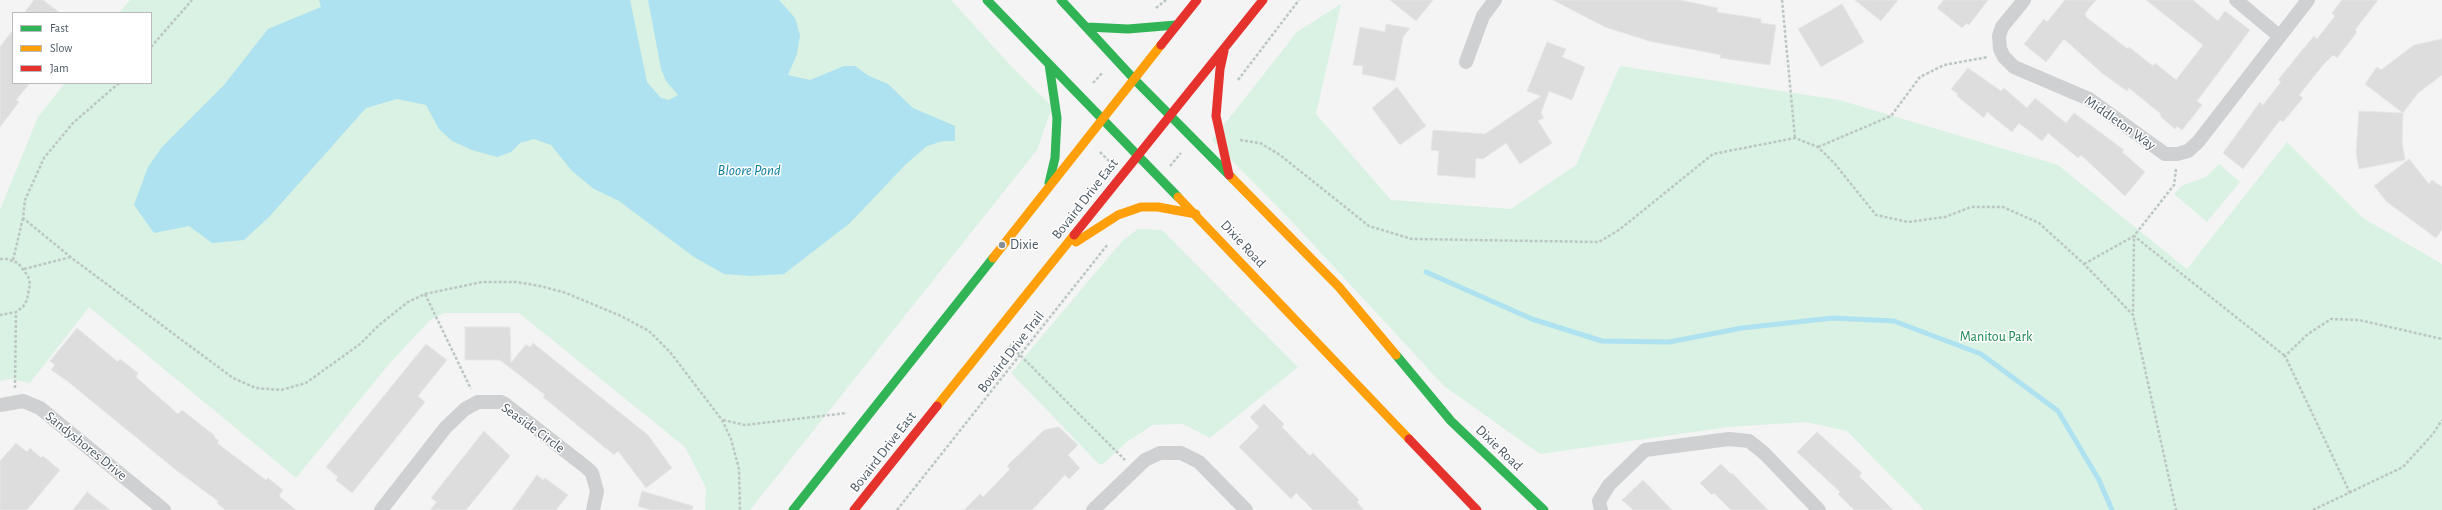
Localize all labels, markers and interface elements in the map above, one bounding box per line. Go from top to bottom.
legend [12,12,152,84]
text: Fast [50,22,69,34]
text: Slow [50,42,72,54]
text: Jam [50,62,69,74]
street label: Middleton Way [2081,92,2159,154]
street label: Bovaird Drive East [1048,155,1122,243]
water label: Bloore Pond [717,161,781,179]
street label: Dixie Road [1217,217,1269,271]
place label: Dixie [1010,237,1038,253]
marker: Dixie [997,240,1007,250]
street label: Bovaird Drive Trail [974,308,1048,396]
park label: Manitou Park [1960,329,2032,345]
street label: Seaside Circle [498,399,568,457]
street label: Sandyshores Drive [42,408,130,484]
street label: Bovaird Drive East [846,408,920,496]
street label: Dixie Road [1472,422,1526,474]

